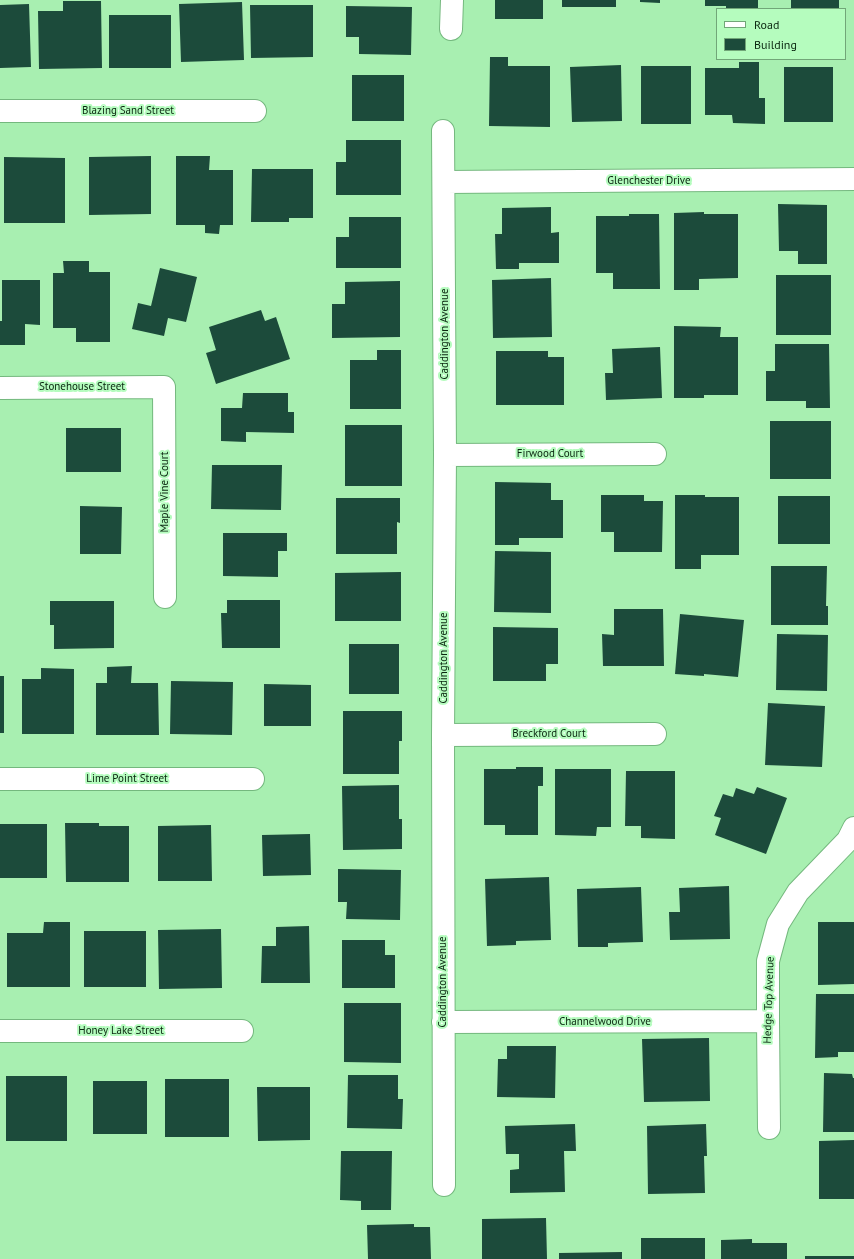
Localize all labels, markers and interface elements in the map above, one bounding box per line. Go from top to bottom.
legend [716,8,846,60]
text: Road [754,17,779,32]
text: Building [754,37,797,52]
street label: Blazing Sand Street [82,104,174,118]
street label: Glenchester Drive [607,174,691,188]
street label: Caddington Avenue [438,288,452,380]
street label: Stonehouse Street [39,380,125,394]
street label: Firwood Court [517,447,583,461]
street label: Maple Vine Court [158,451,172,533]
street label: Caddington Avenue [437,612,451,704]
street label: Breckford Court [512,727,586,741]
street label: Lime Point Street [86,772,168,786]
street label: Caddington Avenue [436,936,450,1028]
street label: Hedge Top Avenue [761,956,777,1044]
street label: Channelwood Drive [559,1015,651,1029]
street label: Honey Lake Street [78,1024,164,1038]

